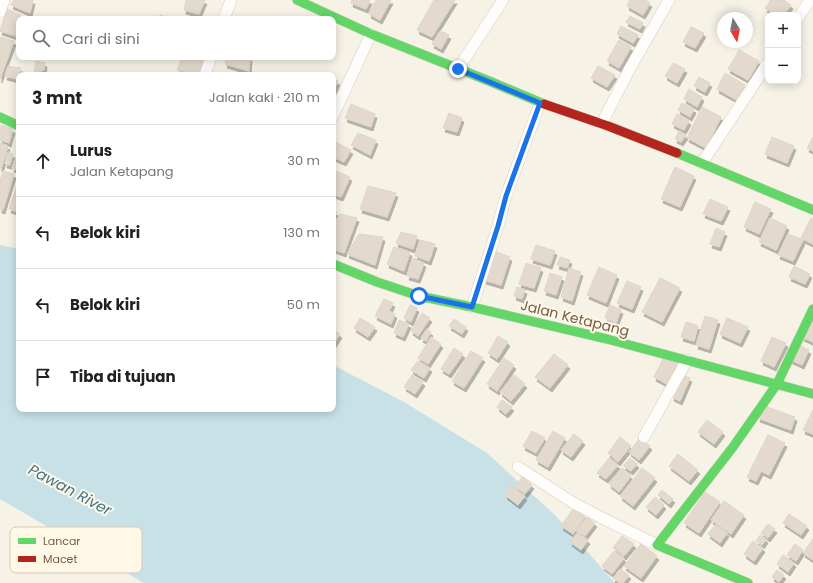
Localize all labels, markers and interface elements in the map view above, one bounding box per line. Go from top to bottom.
north arrow [717,12,753,48]
map controls [765,12,801,84]
button: + [765,12,801,48]
search box [16,16,336,60]
icon: search [30,27,52,49]
text: Cari di sini [62,28,140,49]
button: − [765,48,801,84]
route end [449,60,467,78]
text: 3 mnt [32,86,82,110]
text: Jalan kaki · 210 m [209,88,320,107]
text: Lurus [70,140,112,161]
icon: ahead [32,150,54,172]
text: 30 m [287,151,320,170]
text: Jalan Ketapang [70,162,174,181]
icon: left [32,222,54,244]
text: Belok kiri [70,222,140,243]
text: 130 m [283,223,320,242]
route start [410,287,428,305]
icon: left [32,294,54,316]
text: Belok kiri [70,294,140,315]
text: 50 m [287,295,320,314]
street label: Jalan Ketapang [519,295,631,341]
icon: arrive [32,366,54,388]
text: Tiba di tujuan [70,366,176,387]
water label: Pawan River [25,459,116,520]
legend [10,527,142,573]
text: Lancar [43,533,80,549]
text: Macet [43,551,77,567]

